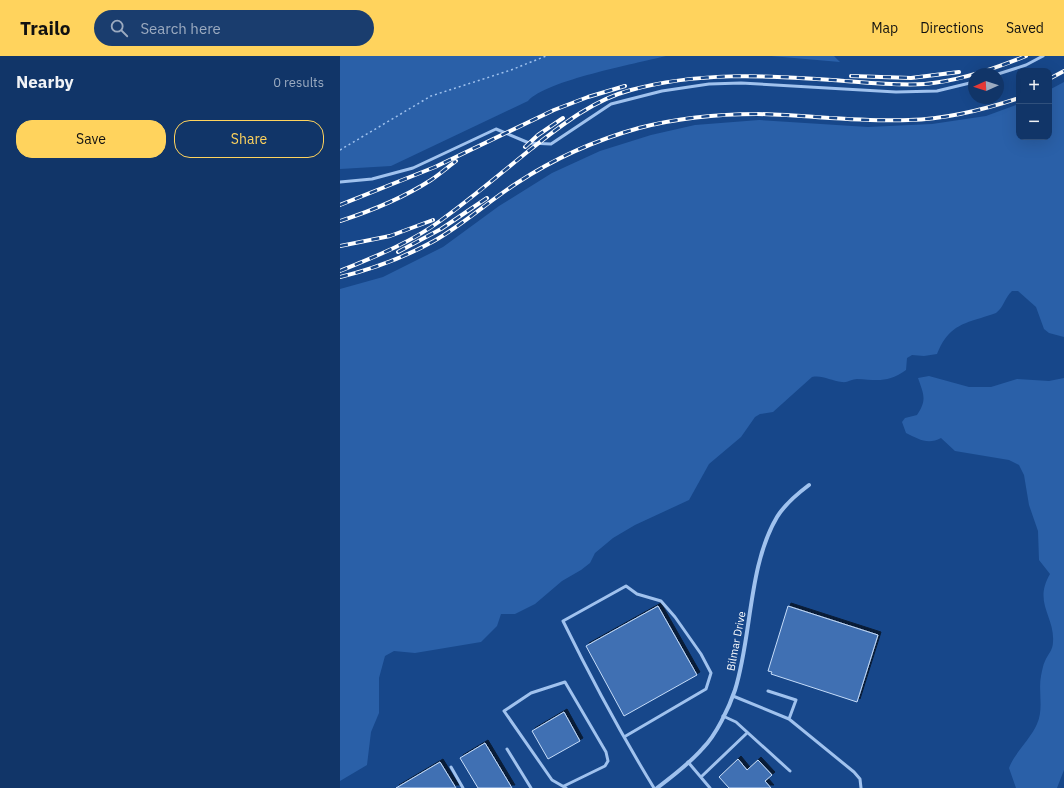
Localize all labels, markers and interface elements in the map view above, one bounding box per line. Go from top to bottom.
search box [94,10,374,46]
text: Trailo [20,16,70,40]
icon: search [108,17,130,39]
text: Search here [140,19,221,38]
text: Map [871,19,898,37]
text: Directions [920,19,984,37]
text: Saved [1006,19,1044,37]
north arrow [968,68,1004,104]
map controls [1016,68,1052,140]
button: + [1016,68,1052,104]
text: Nearby [16,71,74,93]
text: 0 results [273,74,324,91]
button: − [1016,104,1052,140]
button: Save [16,120,166,158]
button: Share [174,120,324,158]
street label: Bilmar Drive [723,610,749,672]

